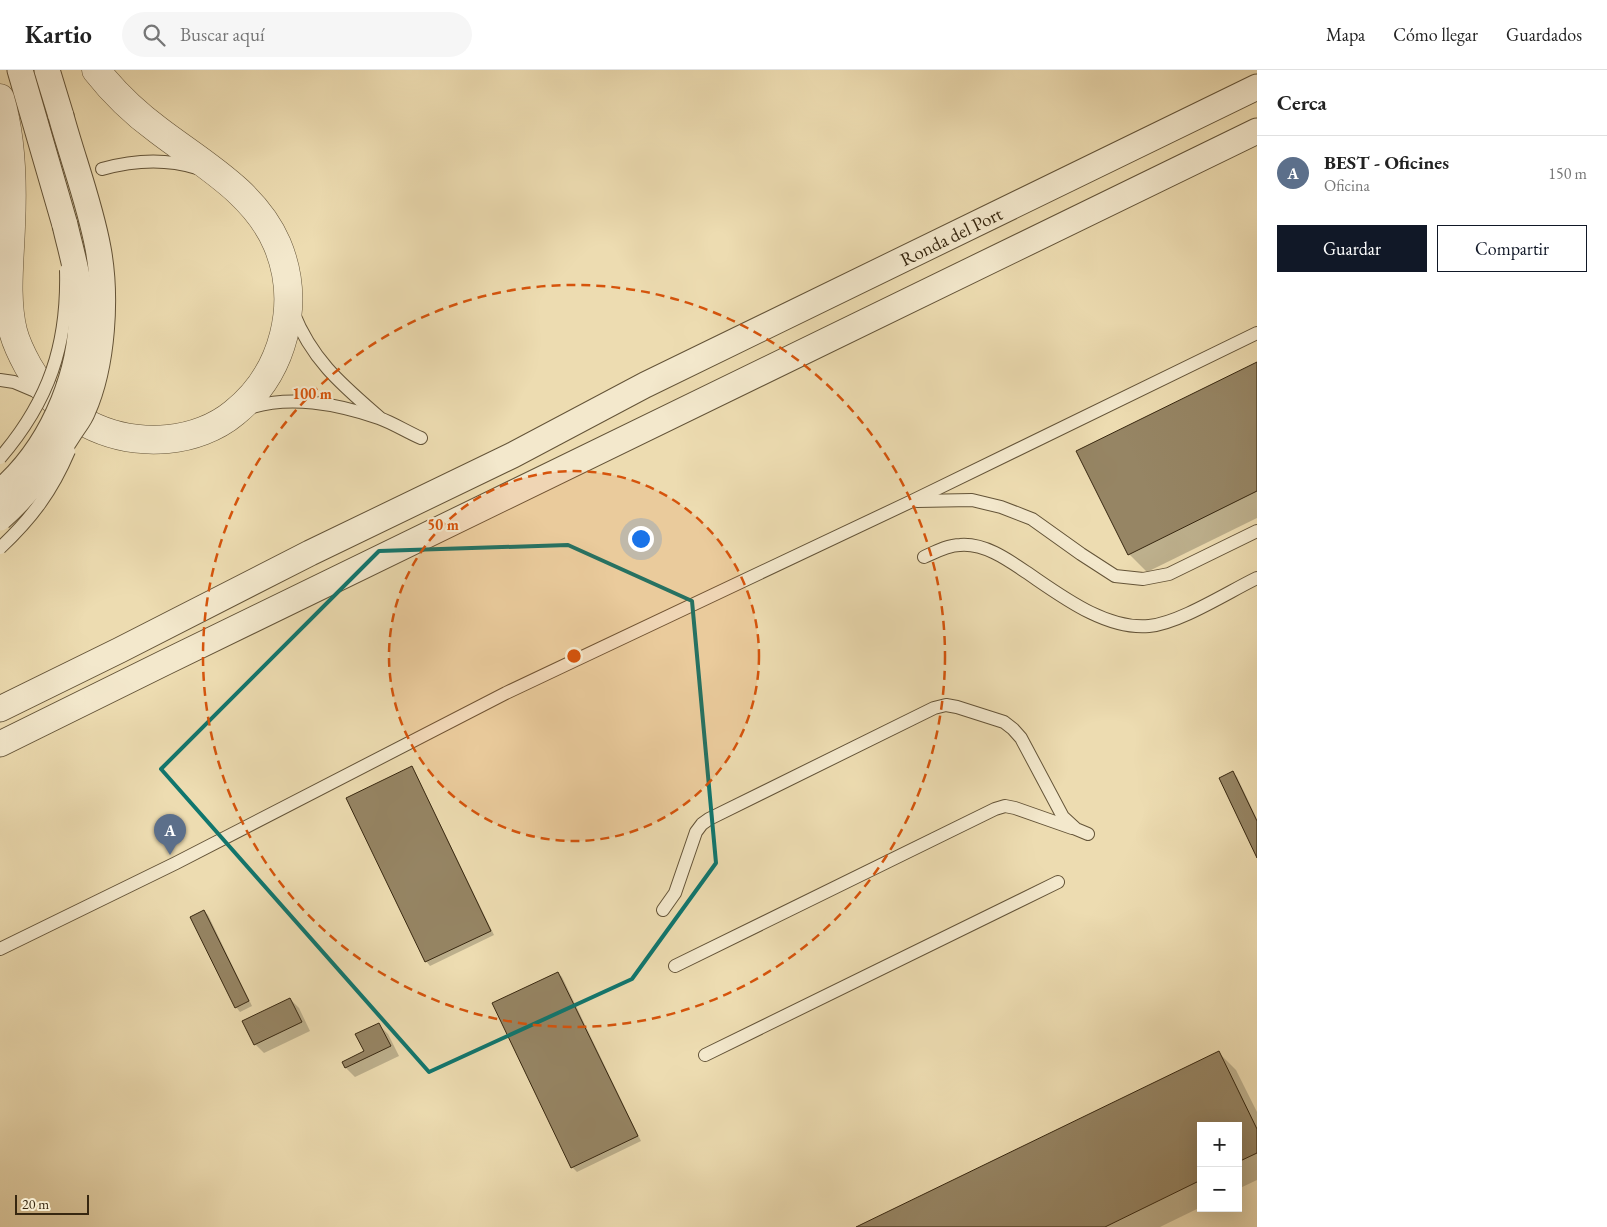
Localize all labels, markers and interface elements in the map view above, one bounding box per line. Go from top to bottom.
search box [122,12,472,57]
text: Kartio [25,19,92,50]
icon: search [140,21,168,49]
text: Buscar aquí [180,22,265,47]
text: Mapa [1326,23,1365,46]
text: Cómo llegar [1393,23,1478,46]
text: Guardados [1506,23,1582,46]
text: Cerca [1277,89,1327,116]
text: BEST - Oficines [1324,150,1449,175]
text: A [1287,163,1299,184]
text: 150 m [1548,163,1587,184]
text: Oficina [1324,175,1370,196]
street label: Ronda del Port [896,201,1006,272]
button: Guardar [1277,225,1427,272]
button: Compartir [1437,225,1587,272]
text: 100 m [292,384,332,403]
text: 50 m [427,515,459,534]
your location [628,526,654,552]
centre of rings [565,647,583,665]
pin: A [154,814,186,855]
map controls [1197,1122,1242,1212]
button: + [1197,1122,1242,1167]
button: − [1197,1167,1242,1212]
scale bar [15,1192,89,1215]
text: 20 m [22,1195,49,1213]

